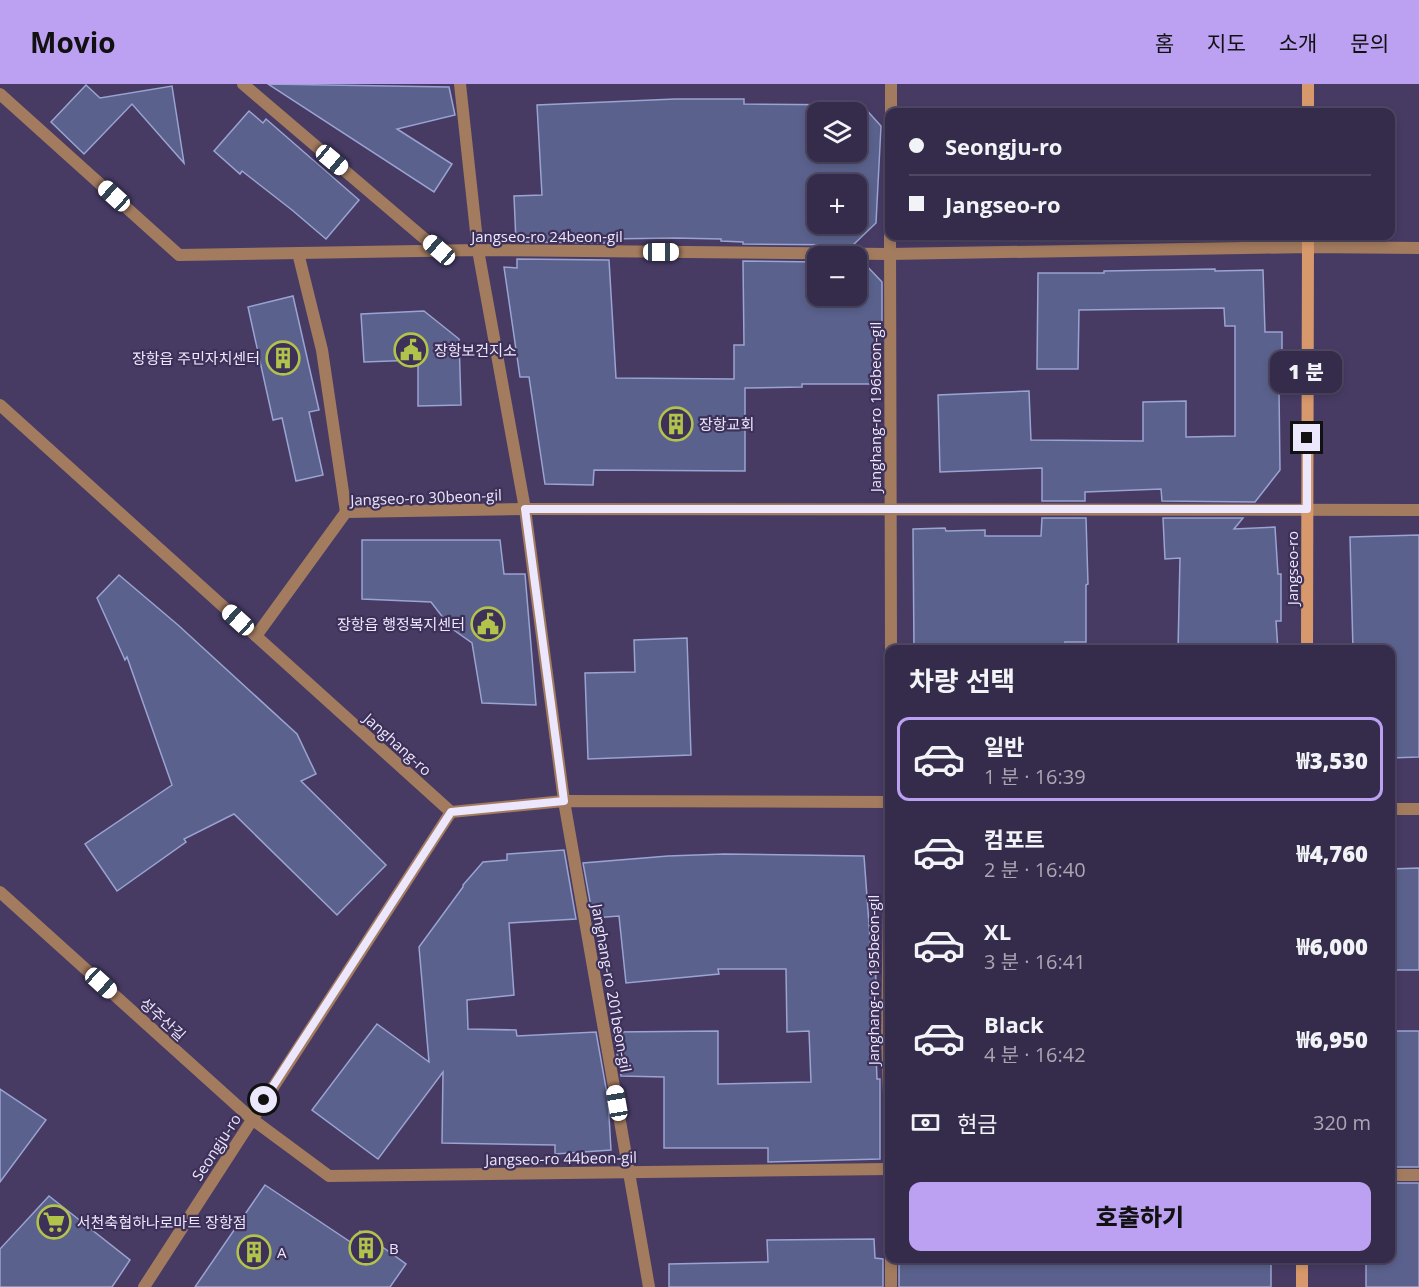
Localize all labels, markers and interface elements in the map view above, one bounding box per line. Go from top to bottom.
text: Movio [30,23,116,61]
text: 홈 [1155,29,1174,57]
text: 지도 [1207,29,1246,57]
text: 소개 [1279,29,1317,57]
text: 문의 [1350,29,1389,57]
map controls [807,102,867,306]
button: layers [807,102,867,162]
text: Seongju-ro [945,131,1063,161]
car [312,142,352,178]
button: + [807,174,867,234]
car [95,177,133,215]
text: Jangseo-ro [945,189,1061,219]
street label: Jangseo-ro 24beon-gil [469,226,623,246]
car [420,231,458,269]
car [643,243,679,261]
button: − [807,246,867,306]
street label: Janghang-ro 196beon-gil [865,322,885,494]
public building icon: 장항보건지소 [393,332,429,368]
building icon: 장항읍 주민자치센터 [265,340,301,376]
place label: 장항보건지소 [434,340,517,360]
place label: 장항읍 주민자치센터 [132,348,260,368]
callout: 1 분 [1271,351,1343,393]
text: 1 분 [1288,358,1324,385]
building icon: 장항교회 [658,406,694,442]
place label: 장항교회 [699,414,754,434]
route end [1293,424,1320,451]
street label: Jangseo-ro 30beon-gil [348,484,502,510]
street label: Jangseo-ro [1282,531,1302,607]
car [219,601,257,639]
public building icon: 장항읍 행정복지센터 [470,606,506,642]
place label: 장항읍 행정복지센터 [337,614,465,634]
text: 차량 선택 [909,662,1015,699]
street label: Janghang-ro [358,707,436,780]
text: 일반 [984,731,1024,761]
icon: car [912,732,966,786]
text: ₩3,530 [1296,745,1368,775]
text: 1 분 · 16:39 [984,763,1086,790]
text: 컴포트 [984,824,1045,854]
icon: car [912,825,966,879]
text: ₩4,760 [1296,838,1368,868]
text: 2 분 · 16:40 [984,856,1086,883]
street label: Janghang-ro 195beon-gil [863,895,883,1067]
street label: Janghang-ro 201beon-gil [587,900,637,1074]
text: XL [984,916,1011,946]
icon: car [912,918,966,972]
text: ₩6,000 [1296,931,1368,961]
text: 3 분 · 16:41 [984,948,1086,975]
car [82,964,120,1002]
street label: 성주산길 [136,993,190,1045]
text: Black [984,1009,1044,1039]
icon: car [912,1011,966,1065]
text: ₩6,950 [1296,1024,1368,1054]
text: 4 분 · 16:42 [984,1041,1086,1068]
car [605,1084,629,1122]
route start [250,1086,277,1113]
icon: cash [909,1106,942,1139]
text: 현금 [957,1108,997,1138]
text: 320 m [1313,1109,1371,1136]
street label: Seongju-ro [187,1110,245,1184]
street label: Jangseo-ro 44beon-gil [483,1147,637,1169]
button: 호출하기 [909,1182,1371,1251]
supermarket icon: 서천축협하나로마트 장항점 [36,1204,72,1240]
place label: 서천축협하나로마트 장항점 [77,1212,247,1232]
building icon: B [348,1230,384,1266]
building icon: A [236,1234,272,1270]
place label: B [389,1238,399,1258]
place label: A [277,1242,287,1262]

